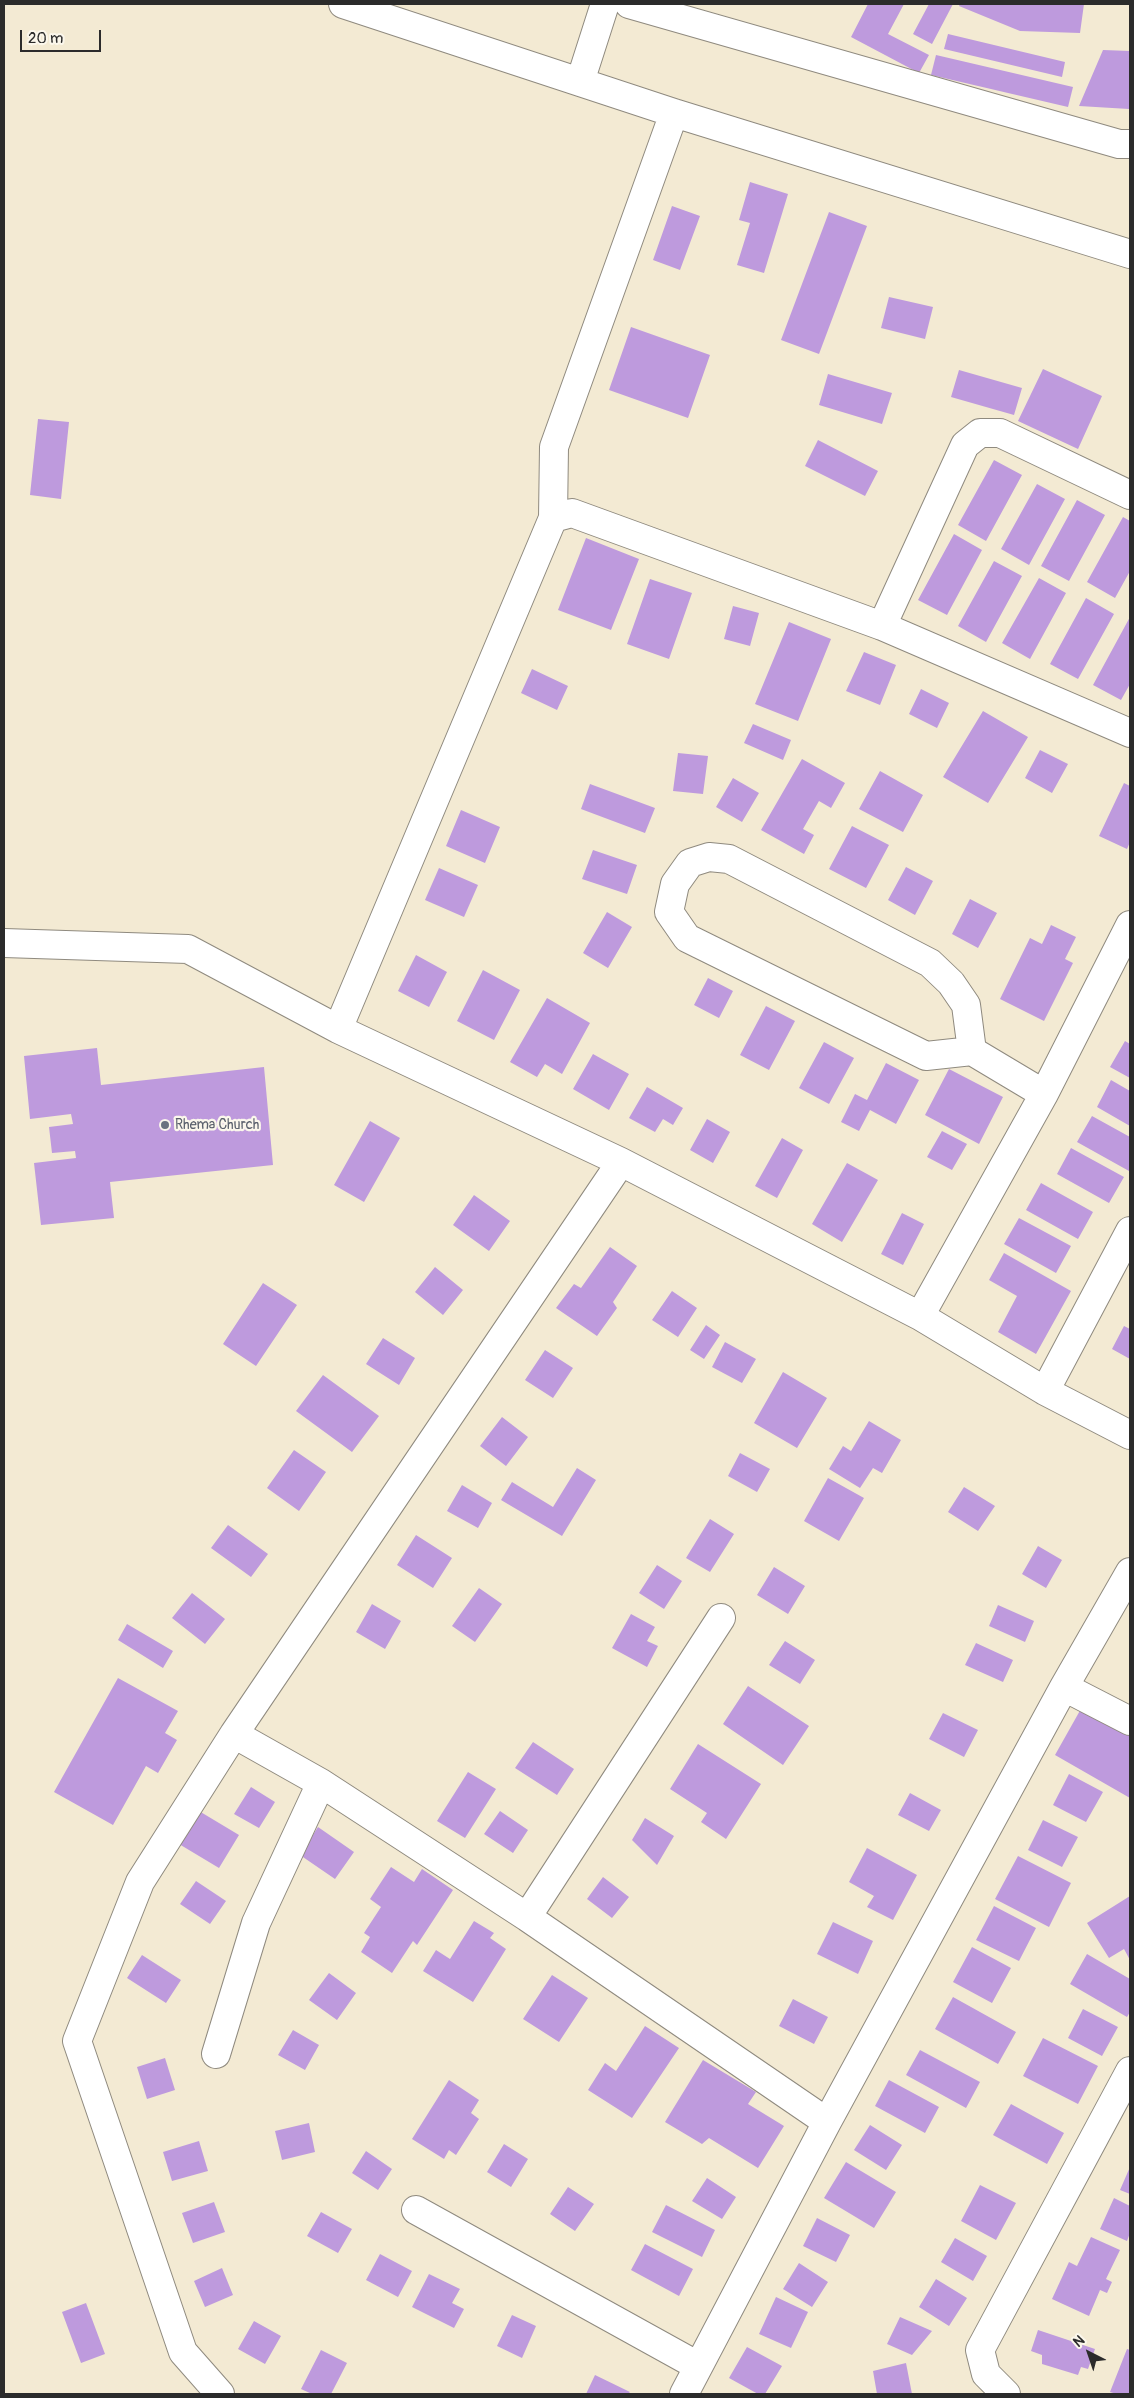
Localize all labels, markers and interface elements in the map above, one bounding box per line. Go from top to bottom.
scale bar [22,20,104,52]
text: 20 m [28,29,63,48]
place label: Rhema Church [175,1117,259,1133]
marker: Rhema Church [159,1119,171,1131]
north arrow [1064,2328,1114,2378]
text: N [1070,2332,1088,2351]

